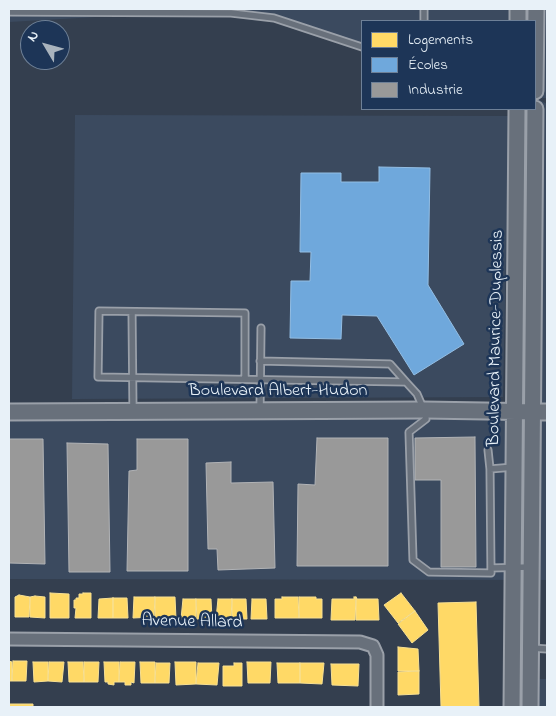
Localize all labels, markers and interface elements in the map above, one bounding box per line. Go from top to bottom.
north arrow [20,20,70,70]
legend [361,20,536,110]
text: N [22,26,45,46]
text: Logements [408,29,473,51]
text: Écoles [408,54,448,76]
text: Industrie [408,79,463,101]
street label: Boulevard Maurice-Duplessis [484,229,510,447]
street label: Boulevard Albert-Hudon [189,381,367,403]
street label: Avenue Allard [141,611,243,635]

